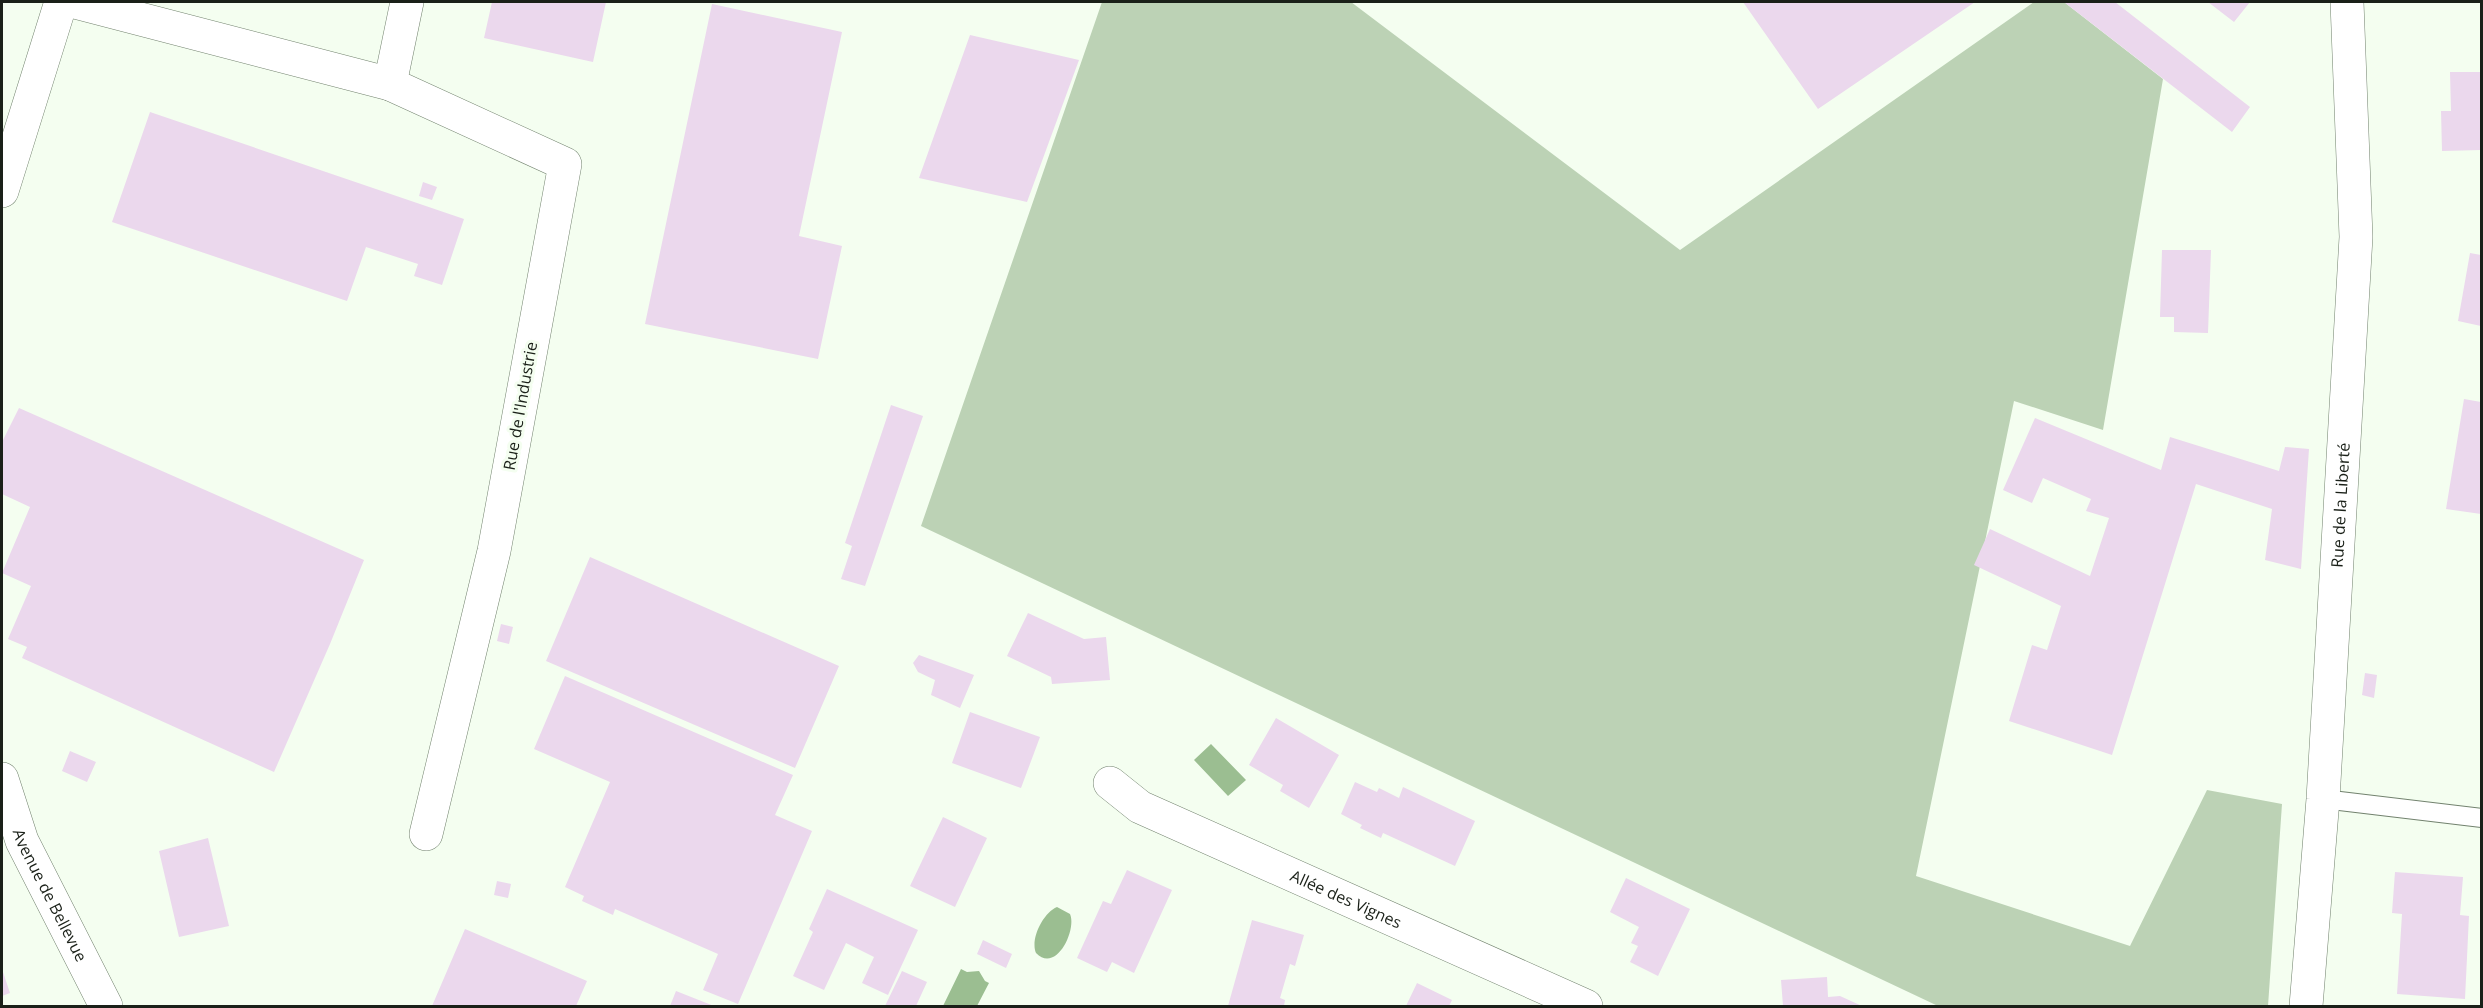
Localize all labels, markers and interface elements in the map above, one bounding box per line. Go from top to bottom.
street label: Rue de l'Industrie [498,340,542,472]
street label: Rue de la Liberté [2326,442,2355,568]
street label: Avenue de Bellevue [8,826,93,965]
street label: Allée des Vignes [1287,865,1405,933]

